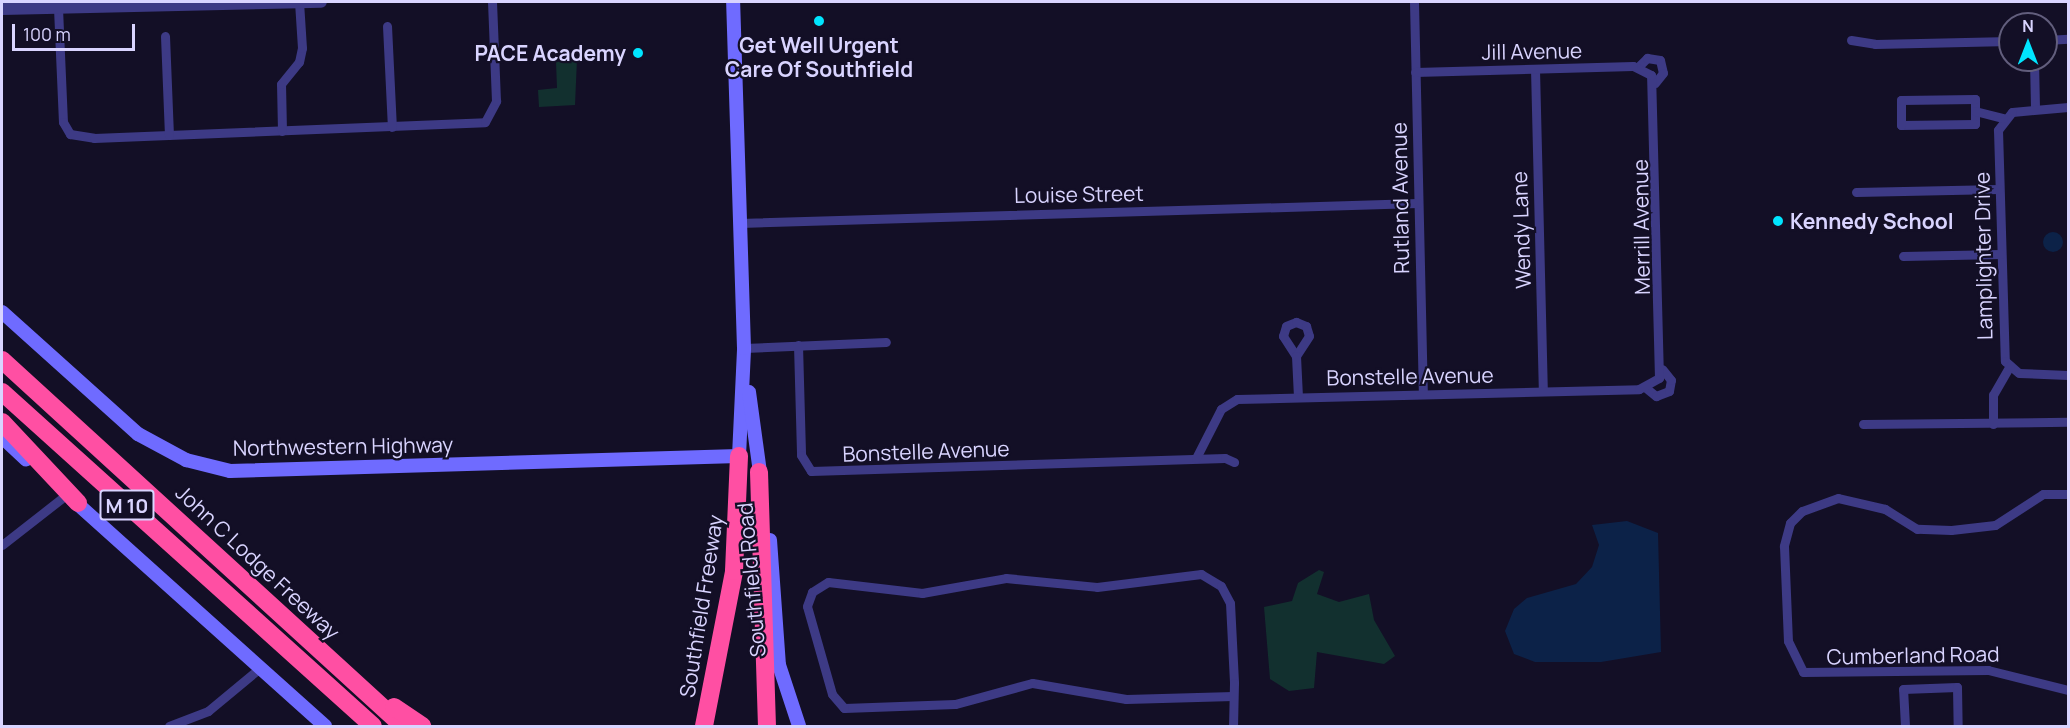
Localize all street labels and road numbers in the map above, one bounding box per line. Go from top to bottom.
street label: Jill Avenue [1482,38,1582,64]
street label: Rutland Avenue [1386,122,1414,274]
street label: Merrill Avenue [1627,159,1655,295]
street label: Wendy Lane [1506,171,1536,289]
street label: Lamplighter Drive [1969,172,1997,340]
street label: Louise Street [1014,180,1144,208]
street label: Bonstelle Avenue [1326,362,1494,390]
street label: Northwestern Highway [233,431,453,461]
street label: Bonstelle Avenue [842,435,1010,467]
street label: John C Lodge Freeway [171,480,345,644]
road number: M 10 [98,488,156,522]
street label: Southfield Road [732,502,770,658]
street label: Southfield Freeway [674,513,728,699]
street label: Cumberland Road [1826,641,2000,669]

